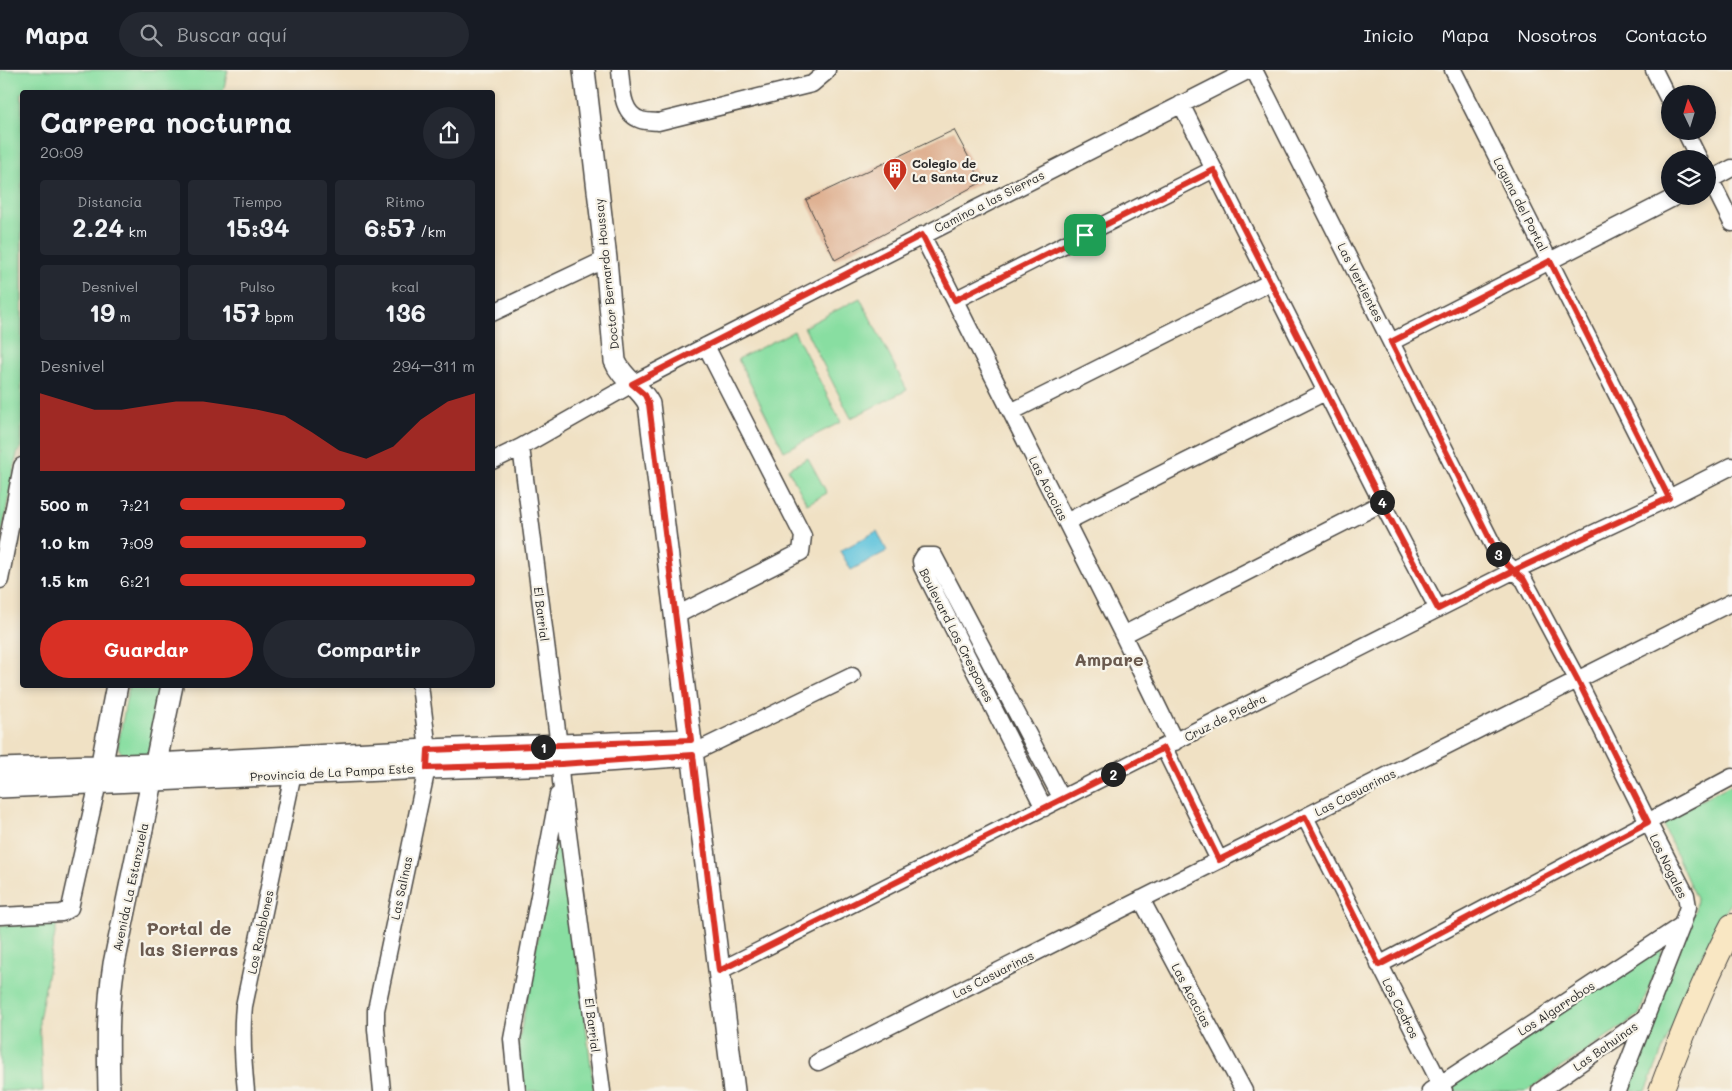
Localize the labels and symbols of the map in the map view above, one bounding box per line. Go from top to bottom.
north arrow [1661,85,1716,140]
street label: Laguna del Portal [1490,154,1552,254]
place label: Colegio de La Santa Cruz [912,155,998,185]
building icon: Colegio de La Santa Cruz [882,157,908,191]
street label: Camino a las Sierras [931,166,1047,236]
street label: Doctor Bernardo Houssay [590,198,622,350]
pin [1064,214,1106,256]
street label: Las Vertientes [1334,240,1388,324]
street label: Las Acacias [1026,453,1072,523]
pin: 4 [1370,490,1394,514]
pin: 3 [1486,542,1510,566]
street label: Boulevard Los Crespones [916,565,998,705]
street label: El Barrial [531,586,553,642]
district label: Ampare [1074,647,1144,671]
street label: Cruz de Piedra [1181,689,1269,745]
pin: 1 [530,734,556,760]
street label: Provincia de La Pampa Este [250,760,414,784]
pin: 2 [1100,762,1126,786]
street label: Las Casuarinas [1312,765,1398,819]
street label: Avenida La Estanzuela [109,821,151,953]
street label: Los Nogales [1647,831,1692,901]
street label: Las Salinas [386,855,416,921]
street label: Los Ramblones [243,888,277,975]
district label: Portal de las Sierras [140,916,238,961]
street label: Las Casuarinas [950,947,1036,1001]
street label: Las Acacias [1168,960,1216,1030]
street label: Los Cedros [1379,975,1423,1041]
street label: Los Algarrobos [1514,977,1598,1039]
street label: El Barrial [582,997,604,1053]
street label: Las Bahuinas [1570,1018,1641,1074]

